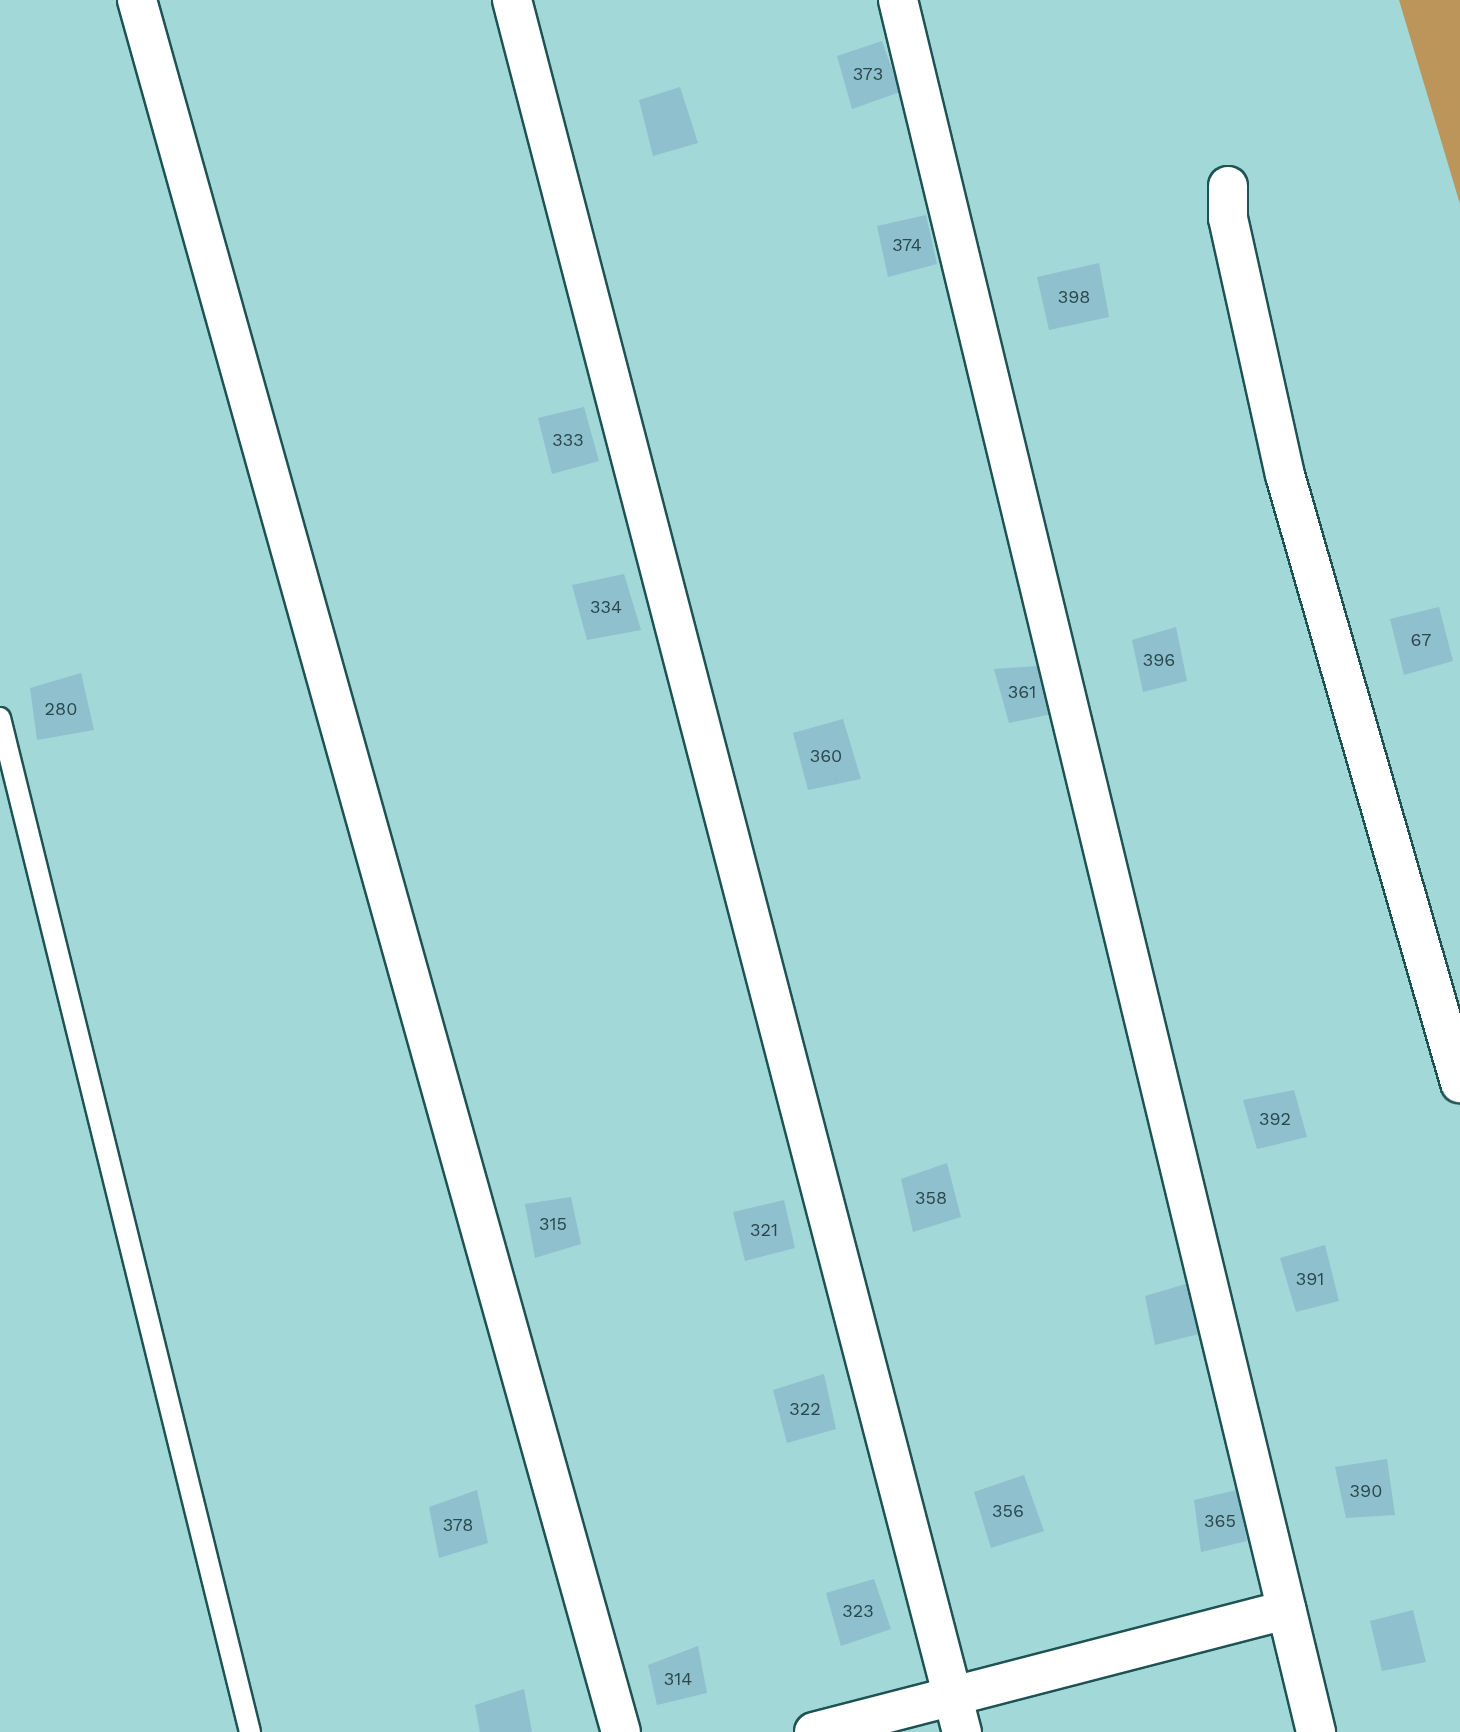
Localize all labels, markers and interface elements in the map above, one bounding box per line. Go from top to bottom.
house number: 373 [853,63,883,85]
house number: 374 [892,234,922,256]
house number: 398 [1058,286,1090,308]
house number: 333 [552,429,584,451]
house number: 334 [590,596,622,618]
house number: 67 [1411,629,1431,651]
house number: 396 [1143,649,1175,671]
house number: 361 [1008,681,1036,703]
house number: 280 [45,698,77,720]
house number: 360 [810,745,842,767]
house number: 392 [1259,1108,1291,1130]
house number: 358 [915,1187,947,1209]
house number: 315 [539,1213,567,1235]
house number: 321 [750,1219,778,1241]
house number: 391 [1296,1268,1324,1290]
house number: 322 [789,1398,821,1420]
house number: 390 [1350,1480,1382,1502]
house number: 356 [992,1500,1024,1522]
house number: 365 [1204,1510,1236,1532]
house number: 378 [443,1514,473,1536]
house number: 323 [842,1600,874,1622]
house number: 314 [664,1668,692,1690]

